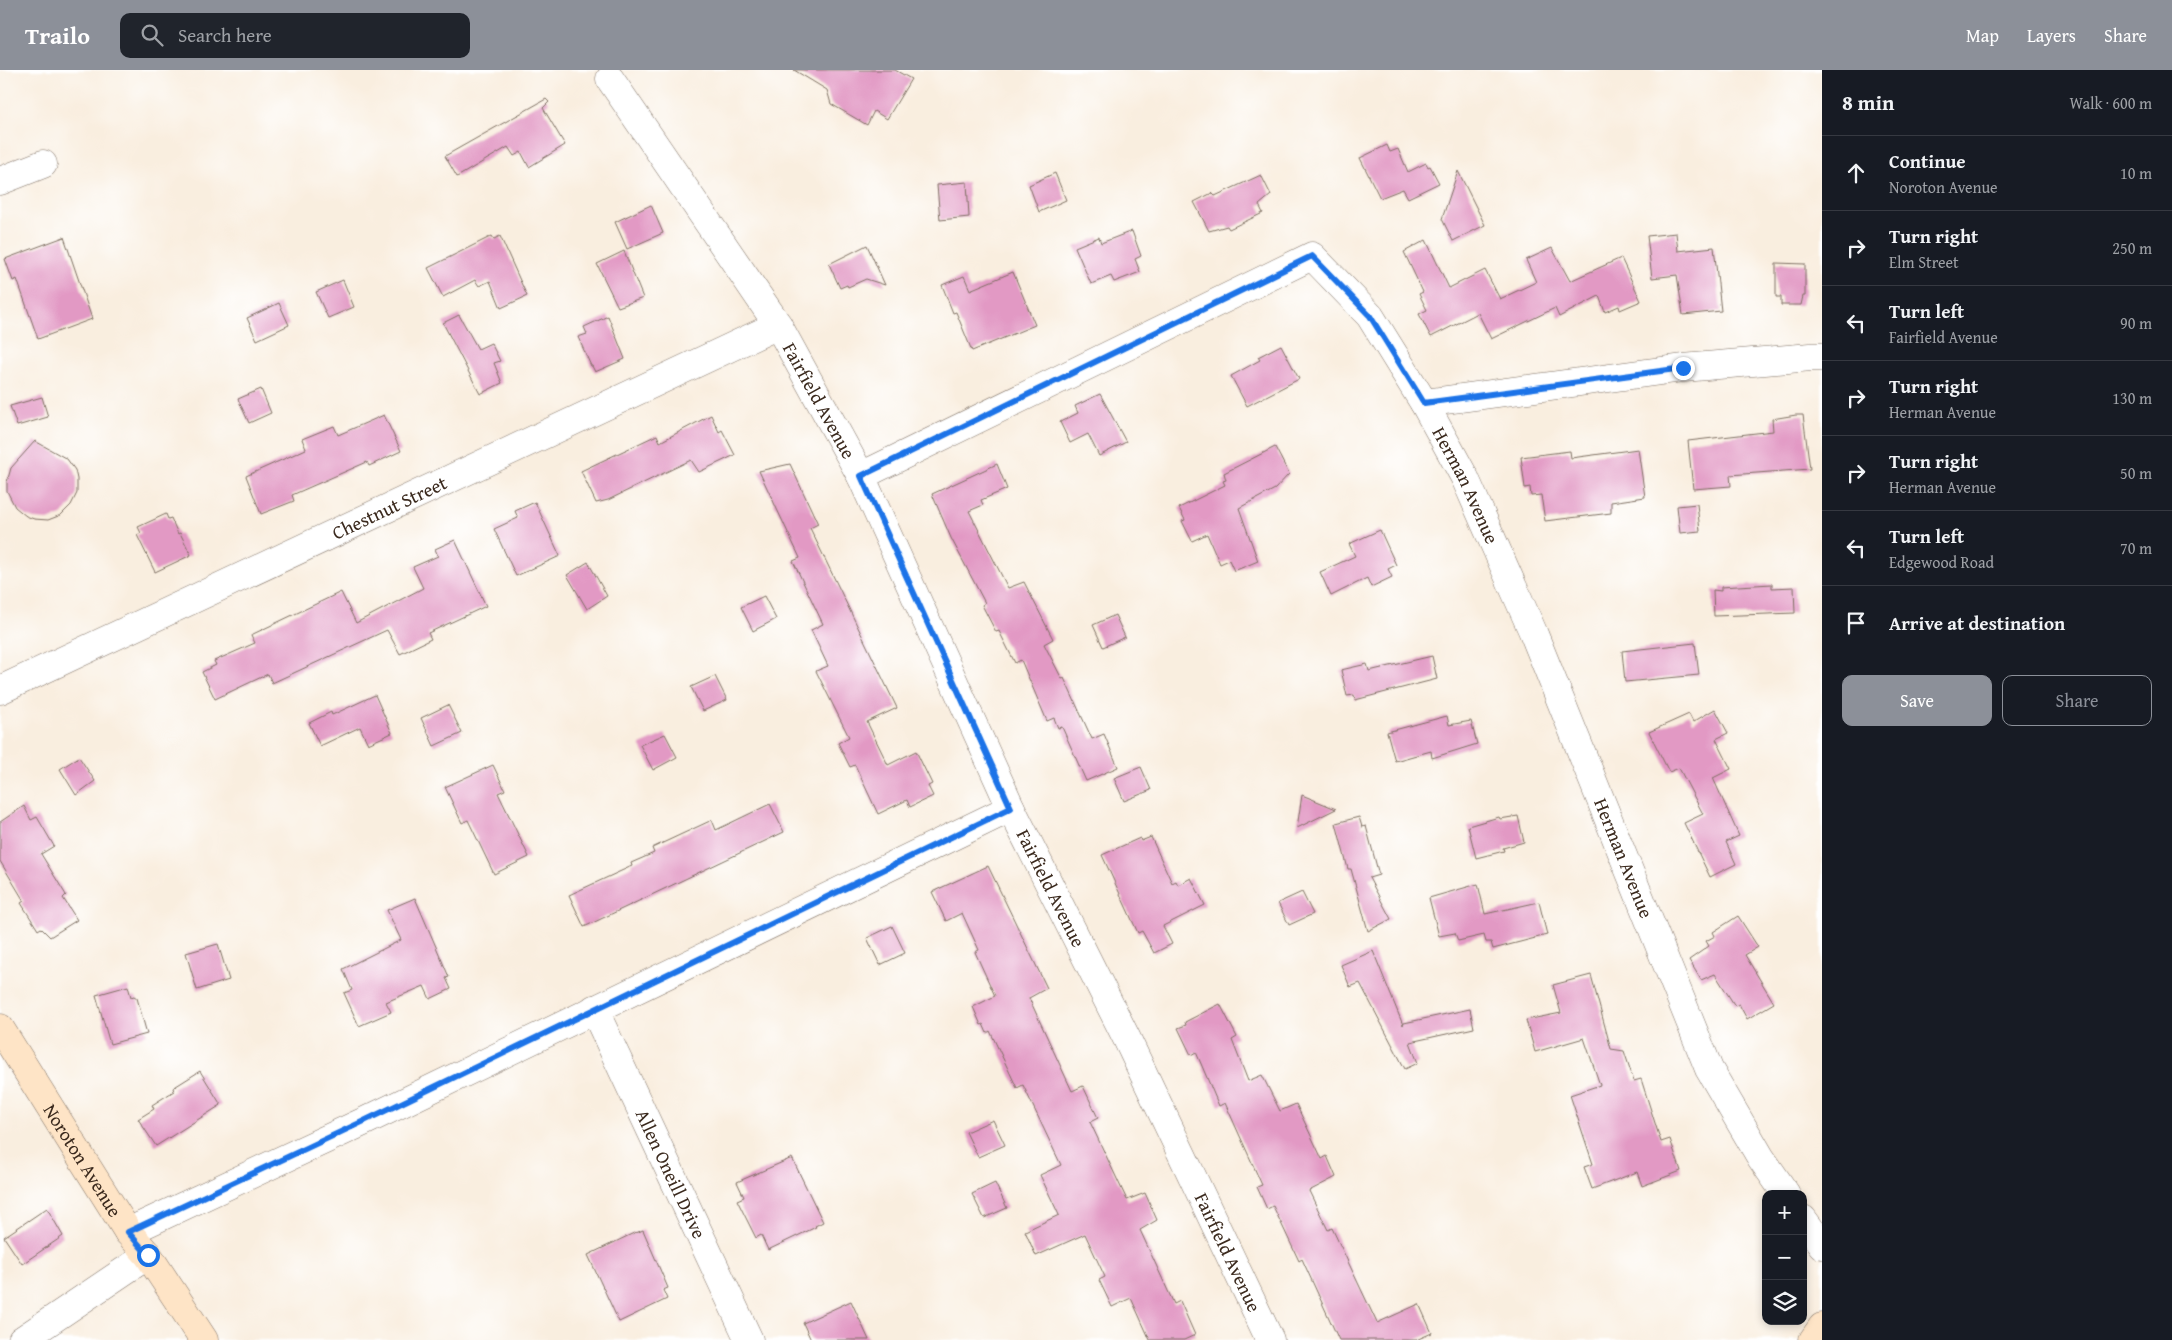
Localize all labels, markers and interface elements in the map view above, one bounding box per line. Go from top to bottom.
search box [120,13,470,58]
text: Trailo [25,18,90,53]
icon: search [138,21,166,49]
text: Search here [178,21,272,49]
text: Map [1966,22,1999,49]
text: Layers [2027,22,2076,49]
text: Share [2104,22,2147,49]
text: 8 min [1842,87,1894,118]
text: Walk · 600 m [2069,91,2152,115]
text: Continue [1889,147,1966,175]
icon: ahead [1842,159,1870,187]
text: 10 m [2120,161,2152,185]
text: Noroton Avenue [1889,175,1998,199]
text: Turn right [1889,222,1978,250]
icon: right [1842,234,1870,262]
text: 250 m [2112,236,2152,260]
text: Elm Street [1889,250,1959,274]
text: Turn left [1889,297,1964,325]
icon: left [1842,309,1870,337]
text: 90 m [2120,311,2152,335]
text: Fairfield Avenue [1889,325,1998,349]
street label: Fairfield Avenue [776,337,863,464]
route end [1672,357,1695,380]
text: Turn right [1889,372,1978,400]
icon: right [1842,384,1870,412]
text: 130 m [2112,386,2152,410]
text: Herman Avenue [1889,400,1996,424]
street label: Herman Avenue [1426,422,1506,548]
text: Turn right [1889,447,1978,475]
icon: right [1842,459,1870,487]
text: 50 m [2120,461,2152,485]
street label: Chestnut Street [327,468,452,546]
text: Herman Avenue [1889,475,1996,499]
text: Turn left [1889,522,1964,550]
icon: left [1842,534,1870,562]
text: 70 m [2120,536,2152,560]
text: Edgewood Road [1889,550,1994,574]
icon: arrive [1842,609,1870,637]
text: Arrive at destination [1889,609,2065,637]
button: Save [1842,675,1992,726]
button: Share [2002,675,2152,726]
street label: Herman Avenue [1587,794,1661,922]
street label: Fairfield Avenue [1010,824,1093,952]
street label: Noroton Avenue [37,1098,129,1222]
street label: Allen Oneill Drive [629,1104,714,1243]
street label: Fairfield Avenue [1188,1188,1269,1317]
map controls [1762,1190,1807,1325]
button: + [1762,1190,1807,1235]
button: − [1762,1235,1807,1280]
route start [137,1244,160,1267]
button: layers [1762,1280,1807,1325]

